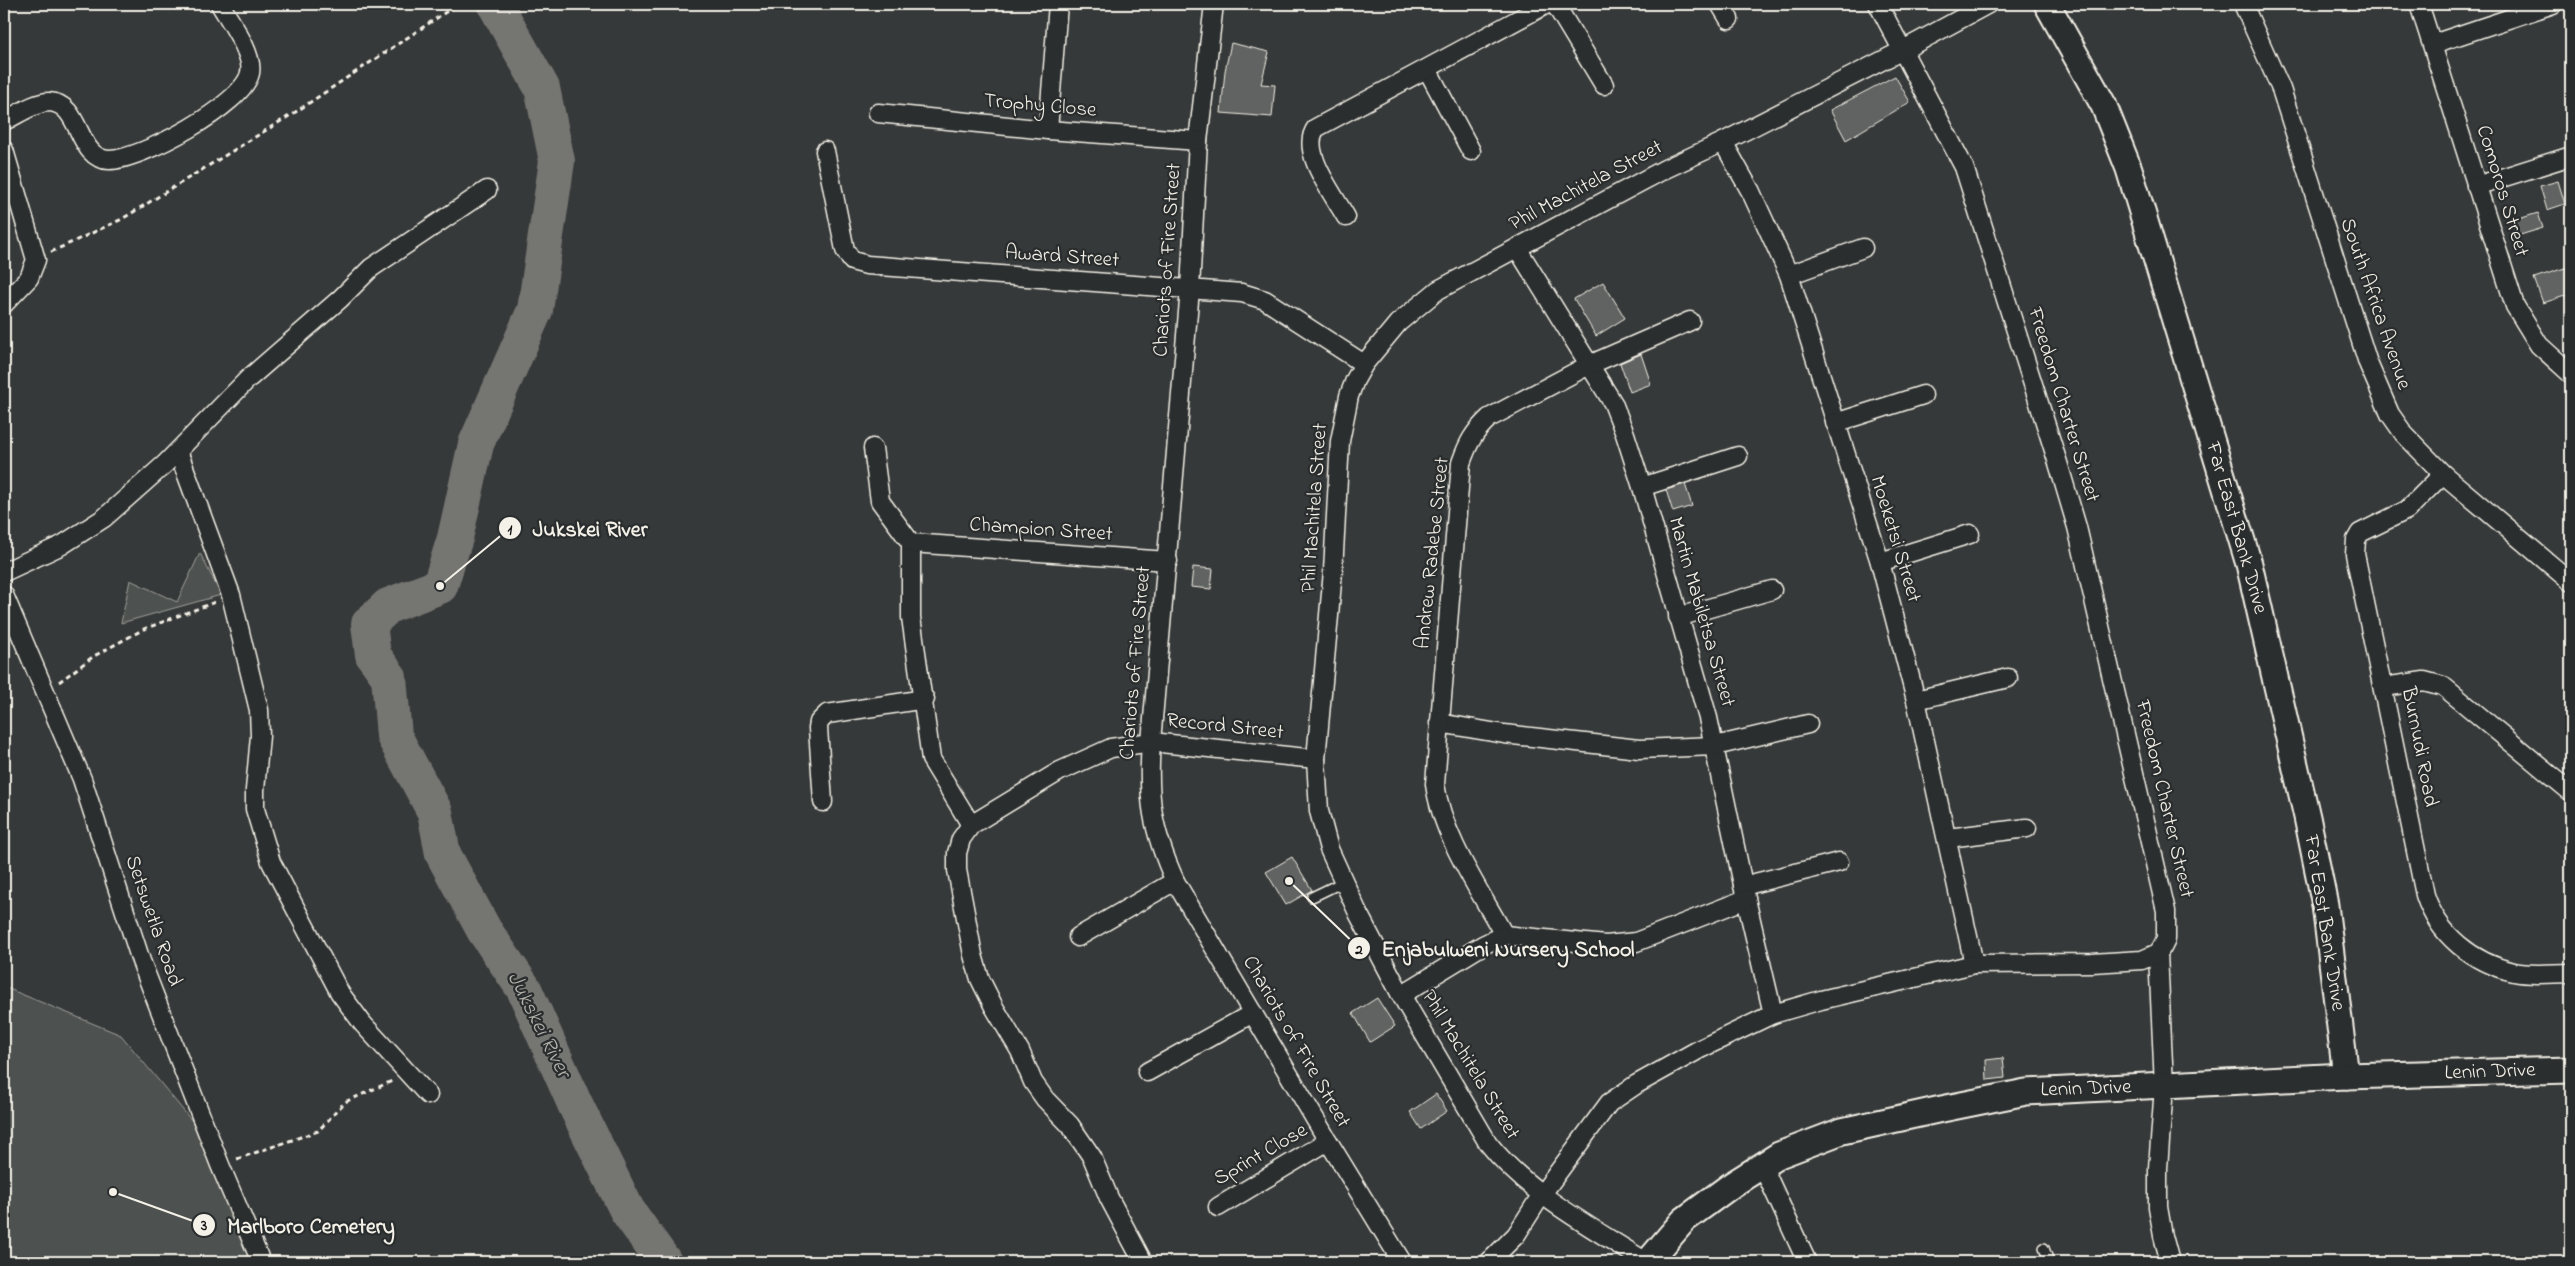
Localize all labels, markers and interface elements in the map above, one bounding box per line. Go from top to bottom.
street label: Trophy Close [982,86,1098,128]
street label: Comoros Street [2468,122,2536,260]
street label: Phil Machitela Street [1504,133,1668,239]
street label: Chariots of Fire Street [1146,162,1190,358]
street label: South Africa Avenue [2332,214,2419,394]
street label: Award Street [1004,238,1120,276]
street label: Freedom Charter Street [2019,303,2107,506]
street label: Phil Machitela Street [1294,422,1336,594]
street label: Far East Bank Drive [2197,437,2275,618]
street label: Andrew Radebe Street [1408,456,1458,650]
street label: Moeketsi Street [1861,472,1929,606]
callout: Jukskei River [497,510,657,547]
street label: Champion Street [968,510,1114,550]
street label: Martin Mabiletsa Street [1660,514,1742,710]
text: Jukskei River [533,515,649,547]
text: 1 [508,519,513,541]
street label: Chariots of Fire Street [1113,565,1159,761]
street label: Burnudi Road [2393,684,2445,810]
street label: Freedom Charter Street [2126,696,2201,901]
street label: Record Street [1165,706,1285,748]
street label: Far East Bank Drive [2295,832,2353,1014]
street label: Setswetla Road [117,852,189,991]
callout: Enjabulweni Nursery School [1347,930,1644,967]
text: Enjabulweni Nursery School [1382,935,1635,968]
text: 2 [1354,939,1363,961]
street label: Chariots of Fire Street [1234,950,1358,1134]
water label: Jukskei River [498,967,580,1086]
street label: Phil Machitela Street [1413,984,1527,1146]
street label: Lenin Drive [2444,1055,2536,1089]
street label: Lenin Drive [2040,1072,2132,1106]
street label: Sprint Close [1208,1116,1314,1194]
callout: Marlboro Cemetery [192,1207,404,1244]
text: Marlboro Cemetery [227,1212,395,1245]
text: 3 [200,1215,207,1237]

